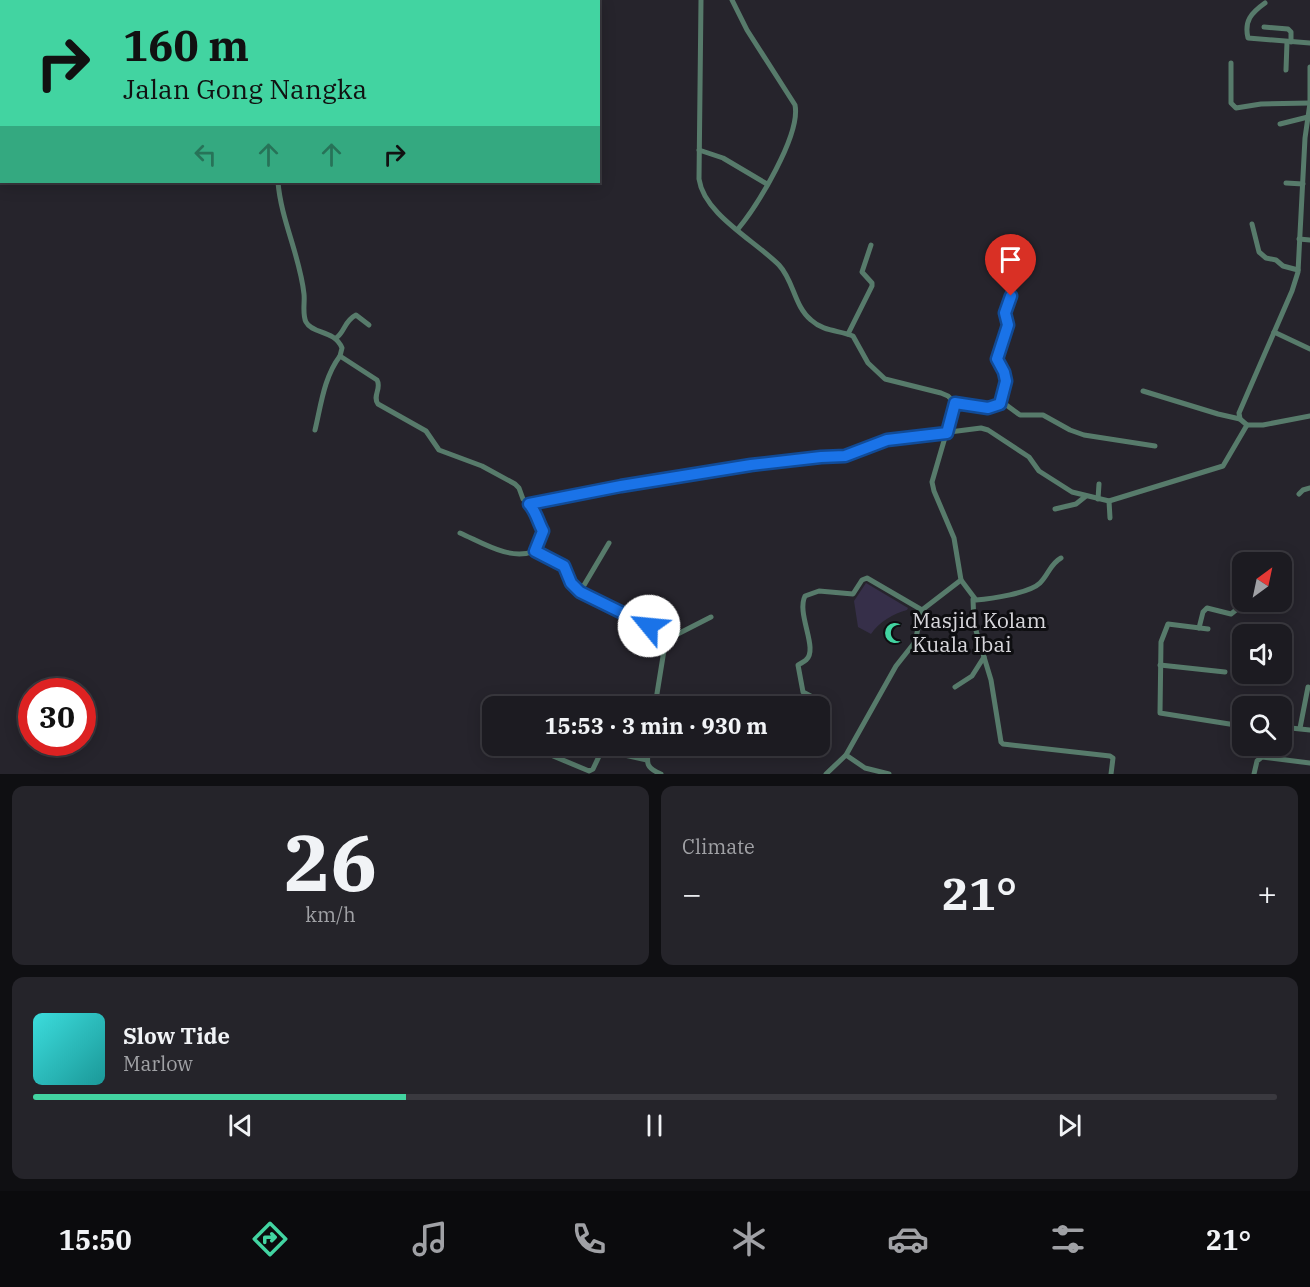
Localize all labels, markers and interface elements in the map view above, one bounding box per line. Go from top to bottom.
text: 160 m [123,18,249,73]
icon: right [24,24,102,102]
text: Jalan Gong Nangka [123,71,367,106]
icon: left [189,138,222,171]
icon: ahead [252,138,285,171]
icon: ahead [315,138,348,171]
icon: right [378,138,411,171]
pin [985,234,1036,296]
icon: arrive [994,243,1027,276]
north arrow [1232,552,1292,612]
map controls [1232,552,1292,756]
position arrow [617,594,681,658]
place label: Masjid Kolam Kuala Ibai [912,606,1047,658]
mosque icon: Masjid Kolam Kuala Ibai [883,621,907,645]
button: sound [1232,624,1292,684]
speed limit sign: 30 [18,678,96,756]
button: search [1232,696,1292,756]
text: 15:53 · 3 min · 930 m [544,711,768,740]
text: 26 [284,811,377,912]
text: Climate [682,833,755,860]
text: 21° [942,864,1017,922]
text: − [682,872,702,915]
text: + [1257,872,1277,915]
text: km/h [305,901,356,928]
text: Slow Tide [123,1021,230,1050]
text: Marlow [123,1050,193,1077]
icon: previous [224,1109,257,1142]
icon: pause [638,1109,671,1142]
icon: next [1053,1109,1086,1142]
icon: directions [249,1218,291,1260]
icon: music [409,1218,451,1260]
icon: phone [568,1218,610,1260]
icon: climate [728,1218,770,1260]
icon: car [887,1218,929,1260]
icon: filters [1047,1218,1089,1260]
text: 15:50 [59,1222,132,1257]
text: 21° [1206,1222,1251,1257]

